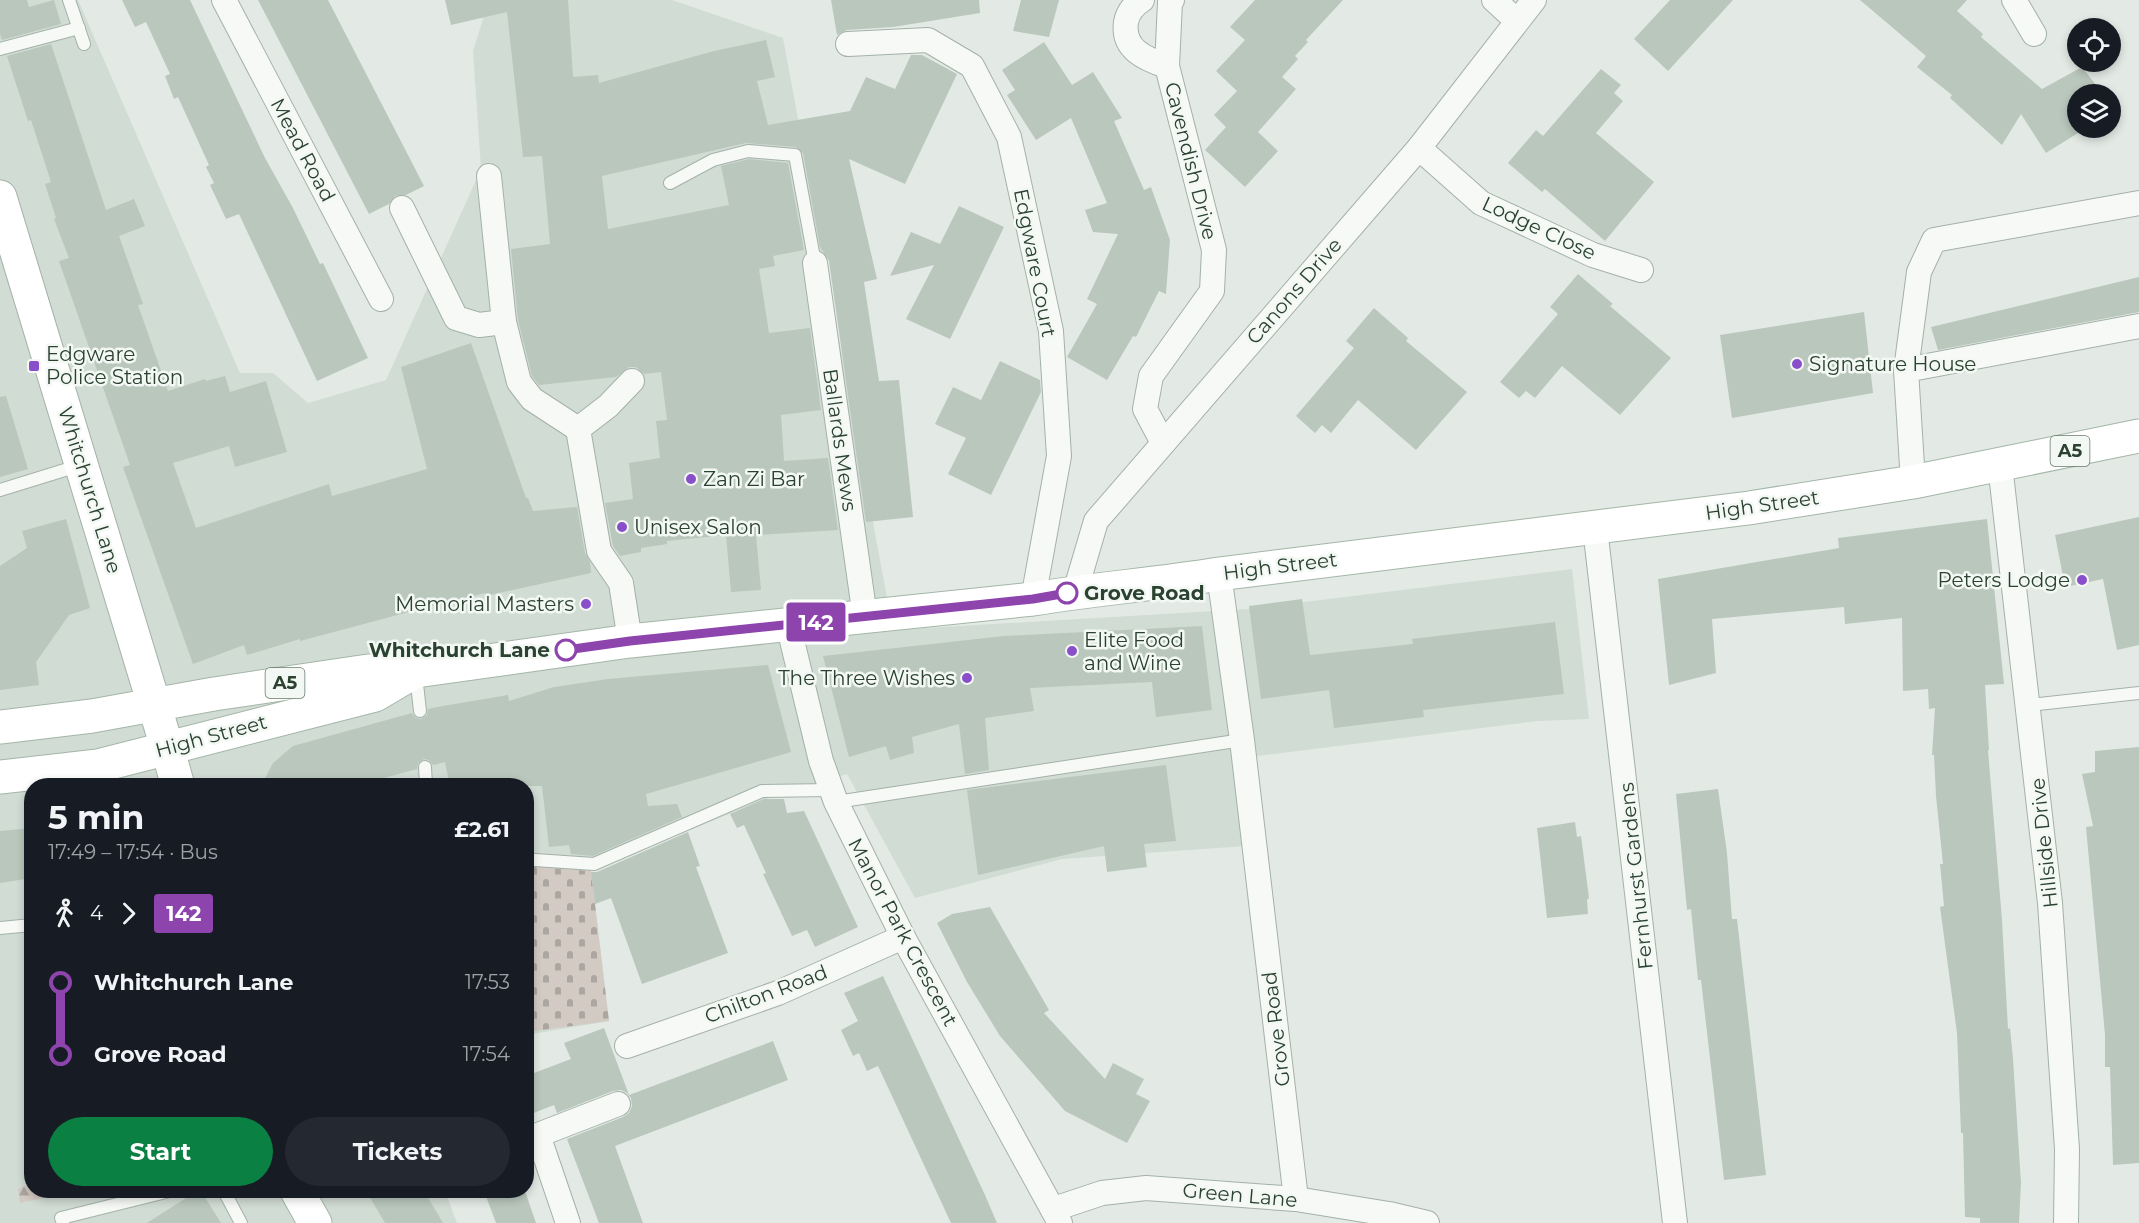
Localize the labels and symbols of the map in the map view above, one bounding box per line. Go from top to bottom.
street label: Cavendish Drive [1160,80,1222,242]
street label: Mead Road [266,94,340,206]
street label: Edgware Court [1009,187,1061,339]
street label: Lodge Close [1478,191,1600,265]
street label: Canons Drive [1241,233,1347,349]
place label: Edgware Police Station [46,342,183,389]
place label: Signature House [1809,352,1976,376]
marker: Signature House [1790,357,1804,371]
marker: Edgware Police Station [27,359,41,373]
street label: Ballards Mews [818,367,862,513]
street label: Whitchurch Lane [53,404,127,576]
road number: A5 [2050,436,2090,466]
place label: Zan Zi Bar [703,467,805,491]
marker: Zan Zi Bar [684,472,698,486]
street label: High Street [1704,485,1820,525]
place label: Unisex Salon [634,515,762,539]
marker: Unisex Salon [615,520,629,534]
street label: High Street [1222,547,1338,585]
place label: Peters Lodge [1938,568,2070,592]
marker: Peters Lodge [2075,573,2089,587]
place label: Grove Road [1084,581,1204,605]
marker: Grove Road [1056,582,1078,604]
place label: Memorial Masters [395,592,574,616]
marker: Memorial Masters [579,597,593,611]
line badge: 142 [782,602,850,642]
place label: Elite Food and Wine [1084,628,1184,675]
place label: Whitchurch Lane [369,638,550,662]
marker: Whitchurch Lane [555,639,577,661]
marker: Elite Food and Wine [1065,644,1079,658]
place label: The Three Wishes [778,666,955,690]
road number: A5 [266,668,304,698]
marker: The Three Wishes [960,671,974,685]
street label: High Street [153,710,269,762]
street label: Hillside Drive [2025,777,2063,909]
street label: Fernhurst Gardens [1614,781,1658,971]
street label: Manor Park Crescent [843,834,963,1030]
street label: Chilton Road [701,960,831,1028]
street label: Grove Road [1257,970,1295,1088]
street label: Green Lane [1182,1178,1298,1212]

